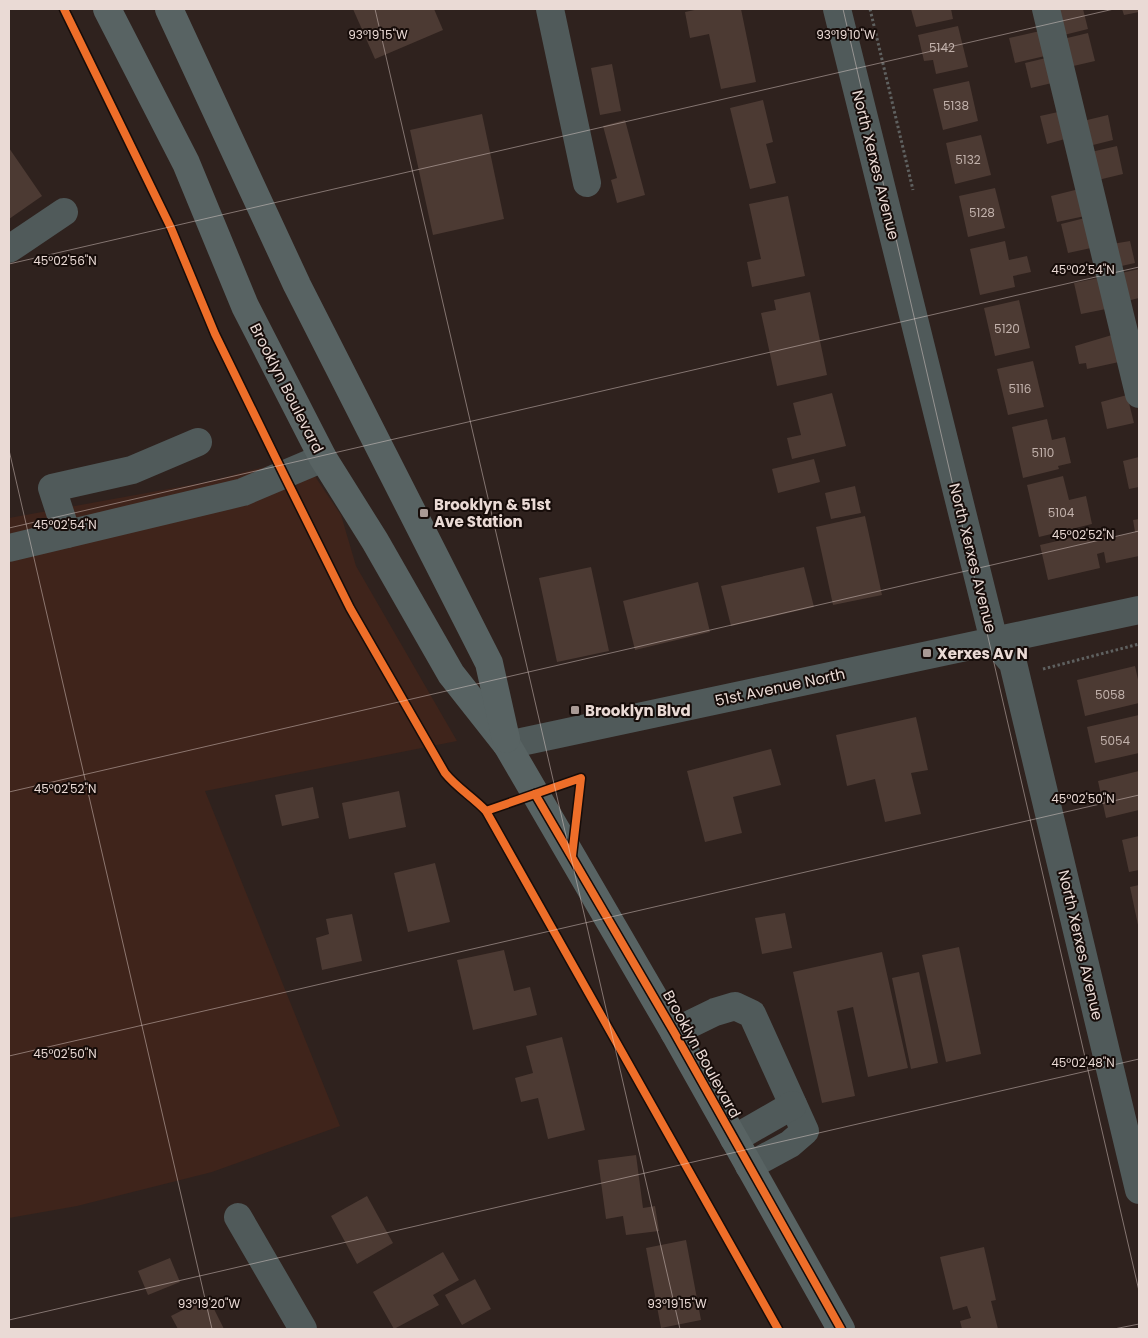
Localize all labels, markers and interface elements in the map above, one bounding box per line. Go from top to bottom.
text: 93°19'15"W [348,26,408,43]
text: 93°19'10"W [816,26,876,43]
house number: 5142 [929,39,955,56]
street label: North Xerxes Avenue [847,88,905,242]
house number: 5138 [943,97,969,114]
house number: 5132 [955,151,981,168]
house number: 5128 [969,204,995,221]
text: 45°02'56"N [33,252,97,269]
text: 45°02'54"N [1051,261,1115,278]
street label: Brooklyn Boulevard [245,319,329,457]
house number: 5120 [994,320,1020,337]
house number: 5116 [1009,380,1031,397]
house number: 5110 [1032,444,1054,461]
street label: North Xerxes Avenue [944,481,1002,635]
place label: Brooklyn & 51st Ave Station [434,494,551,532]
house number: 5104 [1048,504,1075,521]
marker: Brooklyn & 51st Ave Station [418,507,430,519]
text: 45°02'54"N [33,516,97,533]
text: 45°02'52"N [1052,526,1114,543]
place label: Xerxes Av N [937,643,1028,664]
marker: Xerxes Av N [921,647,933,659]
street label: 51st Avenue North [713,663,847,711]
house number: 5058 [1095,686,1125,703]
place label: Brooklyn Blvd [585,700,691,721]
marker: Brooklyn Blvd [569,704,581,716]
house number: 5054 [1100,732,1131,749]
text: 45°02'52"N [34,780,96,797]
text: 45°02'50"N [1051,790,1115,807]
street label: North Xerxes Avenue [1053,868,1109,1022]
street label: Brooklyn Boulevard [658,986,746,1122]
text: 45°02'50"N [33,1045,97,1062]
text: 45°02'48"N [1051,1054,1115,1071]
text: 93°19'20"W [178,1295,241,1312]
text: 93°19'15"W [647,1295,707,1312]

